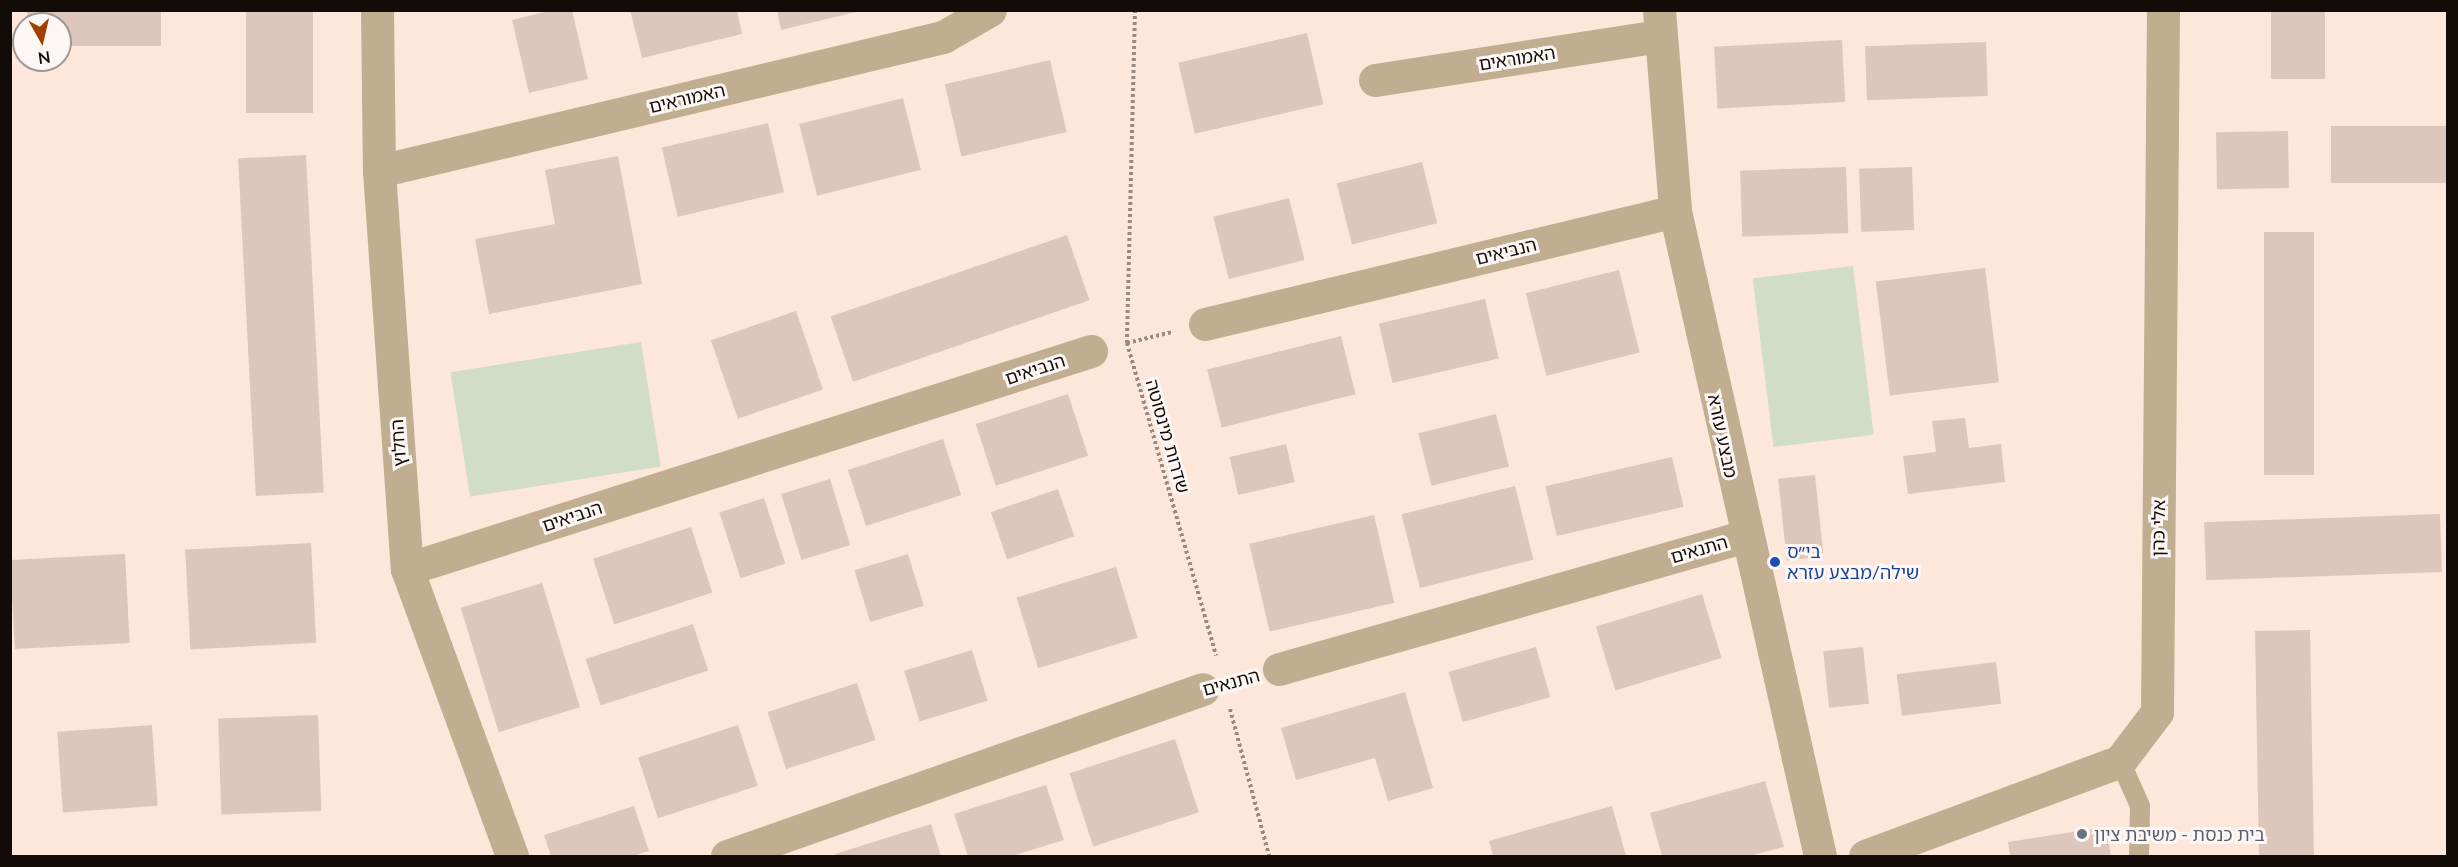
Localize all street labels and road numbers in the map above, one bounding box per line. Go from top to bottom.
street label: האמוראים [1477,41,1557,75]
street label: האמוראים [647,79,727,117]
street label: הנביאים [1473,233,1539,269]
street label: הנביאים [1002,349,1068,389]
street label: שדרות מינסוטה [1141,377,1195,495]
street label: מבצע עזרא [1704,392,1742,480]
street label: החלוץ [386,419,410,467]
street label: הנביאים [539,496,605,536]
street label: אלי כהן [2147,499,2169,557]
street label: התנאים [1668,531,1730,567]
street label: התנאים [1200,664,1262,700]

